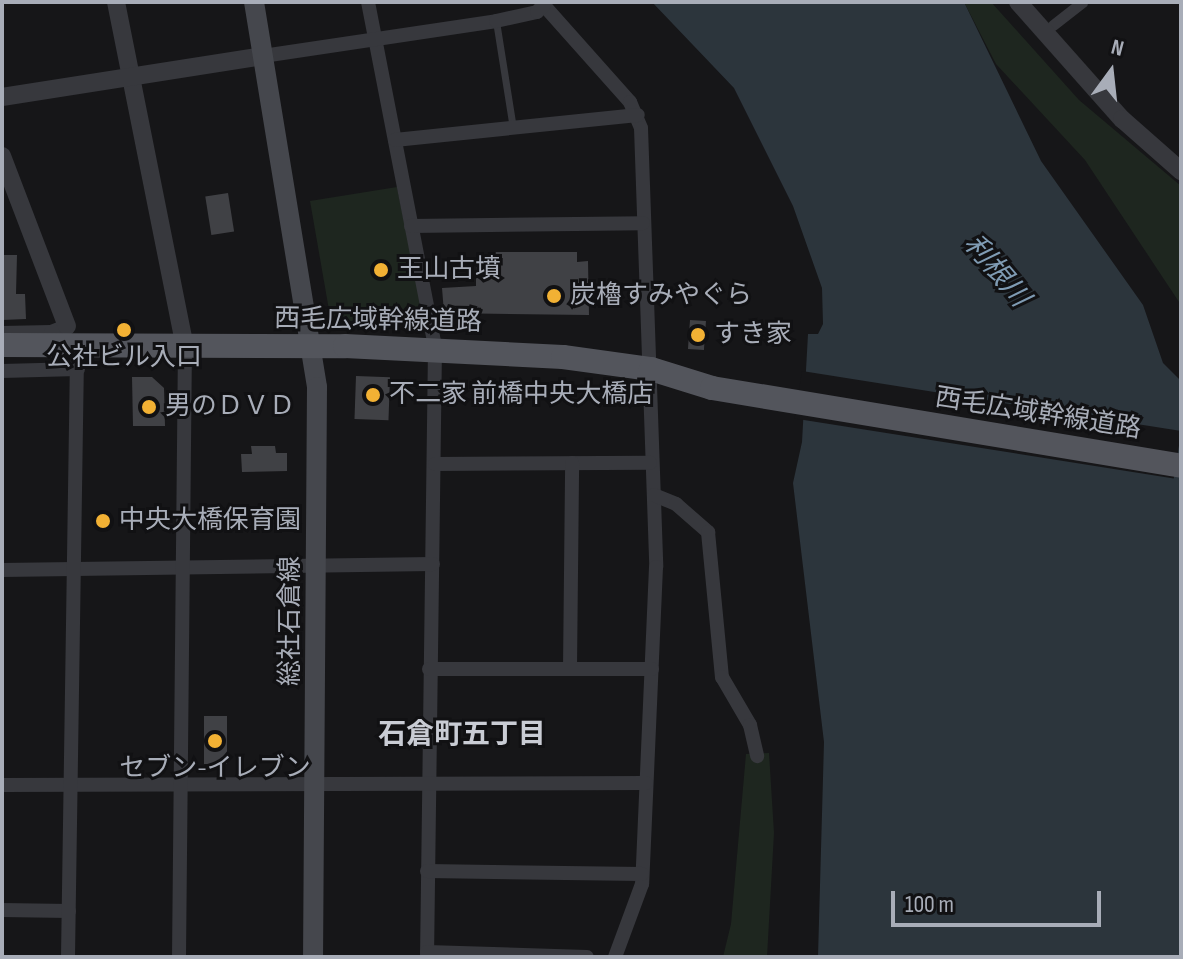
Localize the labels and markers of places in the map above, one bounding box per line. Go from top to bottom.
place label: 王山古墳 [397,254,501,286]
marker: 王山古墳 [372,261,390,279]
place label: 炭櫓すみやぐら [570,280,752,312]
marker: 炭櫓すみやぐら [545,287,563,305]
place label: すき家 [714,319,792,351]
marker: 公社ビル入口 [115,321,133,339]
marker: すき家 [689,326,707,344]
place label: 公社ビル入口 [46,342,202,374]
place label: 不二家 前橋中央大橋店 [389,379,653,411]
marker: 不二家 前橋中央大橋店 [364,386,382,404]
place label: 男のＤＶＤ [165,391,295,423]
marker: 男のＤＶＤ [140,398,158,416]
place label: 中央大橋保育園 [119,505,301,537]
marker: 中央大橋保育園 [94,512,112,530]
marker: セブン-イレブン [206,732,224,750]
place label: セブン-イレブン [119,753,311,785]

